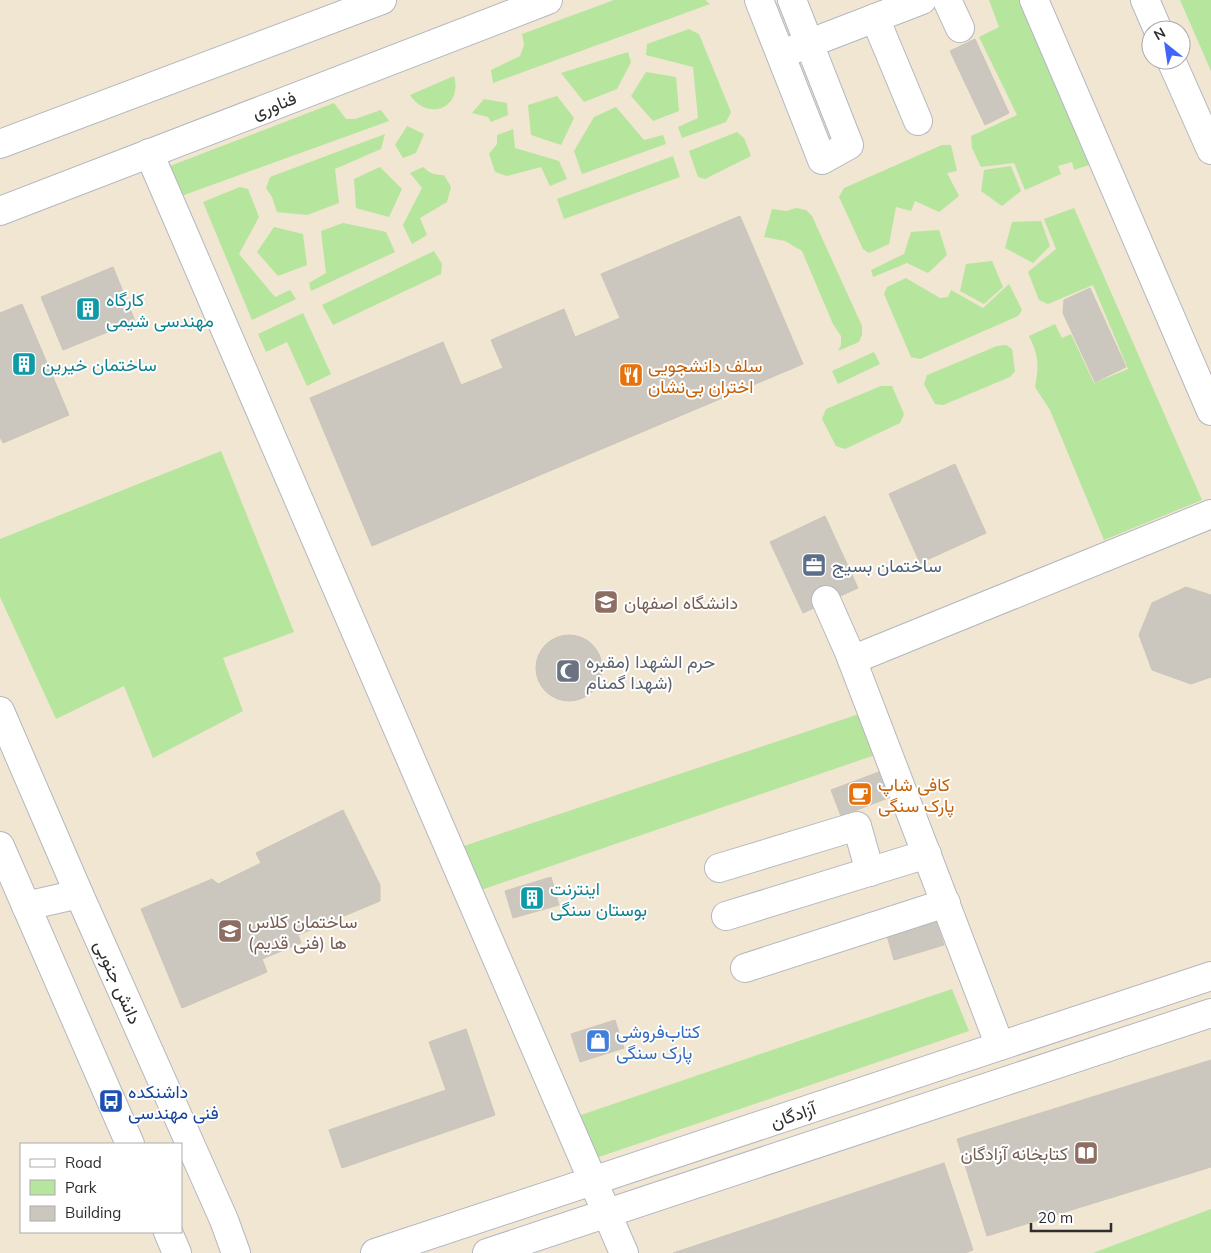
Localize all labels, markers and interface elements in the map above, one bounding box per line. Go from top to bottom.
north arrow [1141,20,1191,70]
text: N [1150,23,1169,44]
street label: فناوری [248,86,300,124]
place label: کارگاه مهندسی شیمی [106,288,214,332]
building icon: کارگاه مهندسی شیمی [75,296,101,322]
building icon: ساختمان خیرین [11,351,37,377]
place label: ساختمان خیرین [42,353,157,376]
place label: سلف دانشجویی اختران بی‌نشان [648,354,762,398]
restaurant icon: سلف دانشجویی اختران بی‌نشان [618,362,644,388]
office icon: ساختمان بسیج [801,552,827,578]
place label: ساختمان بسیج [832,554,942,578]
school or university icon: دانشگاه اصفهان [593,589,619,615]
place label: دانشگاه اصفهان [624,591,738,614]
place label: حرم الشهدا (مقبره شهدا گمنام) [586,650,715,695]
mosque icon: حرم الشهدا (مقبره شهدا گمنام) [555,658,581,684]
place label: کافی شاپ پارک سنگی [878,773,954,818]
cafe icon: کافی شاپ پارک سنگی [847,781,873,807]
place label: اینترنت بوستان سنگی [550,877,647,921]
building icon: اینترنت بوستان سنگی [519,885,545,911]
place label: ساختمان کلاس ها (فنی قدیم) [248,910,357,955]
school or university icon: ساختمان کلاس ها (فنی قدیم) [217,918,243,944]
street label: دانش جنوبی [89,936,147,1028]
place label: کتاب‌فروشی پارک سنگی [616,1020,700,1065]
shop icon: کتاب‌فروشی پارک سنگی [585,1028,611,1054]
place label: داشنکده فنی مهندسی [128,1080,219,1124]
bus stop icon: داشنکده فنی مهندسی [98,1088,124,1114]
street label: آزادگان [767,1096,820,1133]
library icon: کتابخانه آزادگان [1073,1140,1099,1166]
place label: کتابخانه آزادگان [960,1142,1068,1165]
legend [20,1143,182,1233]
text: Road [65,1153,102,1172]
text: Park [65,1178,97,1197]
scale bar [1031,1200,1111,1232]
text: Building [65,1203,121,1222]
text: 20 m [1038,1208,1073,1227]

